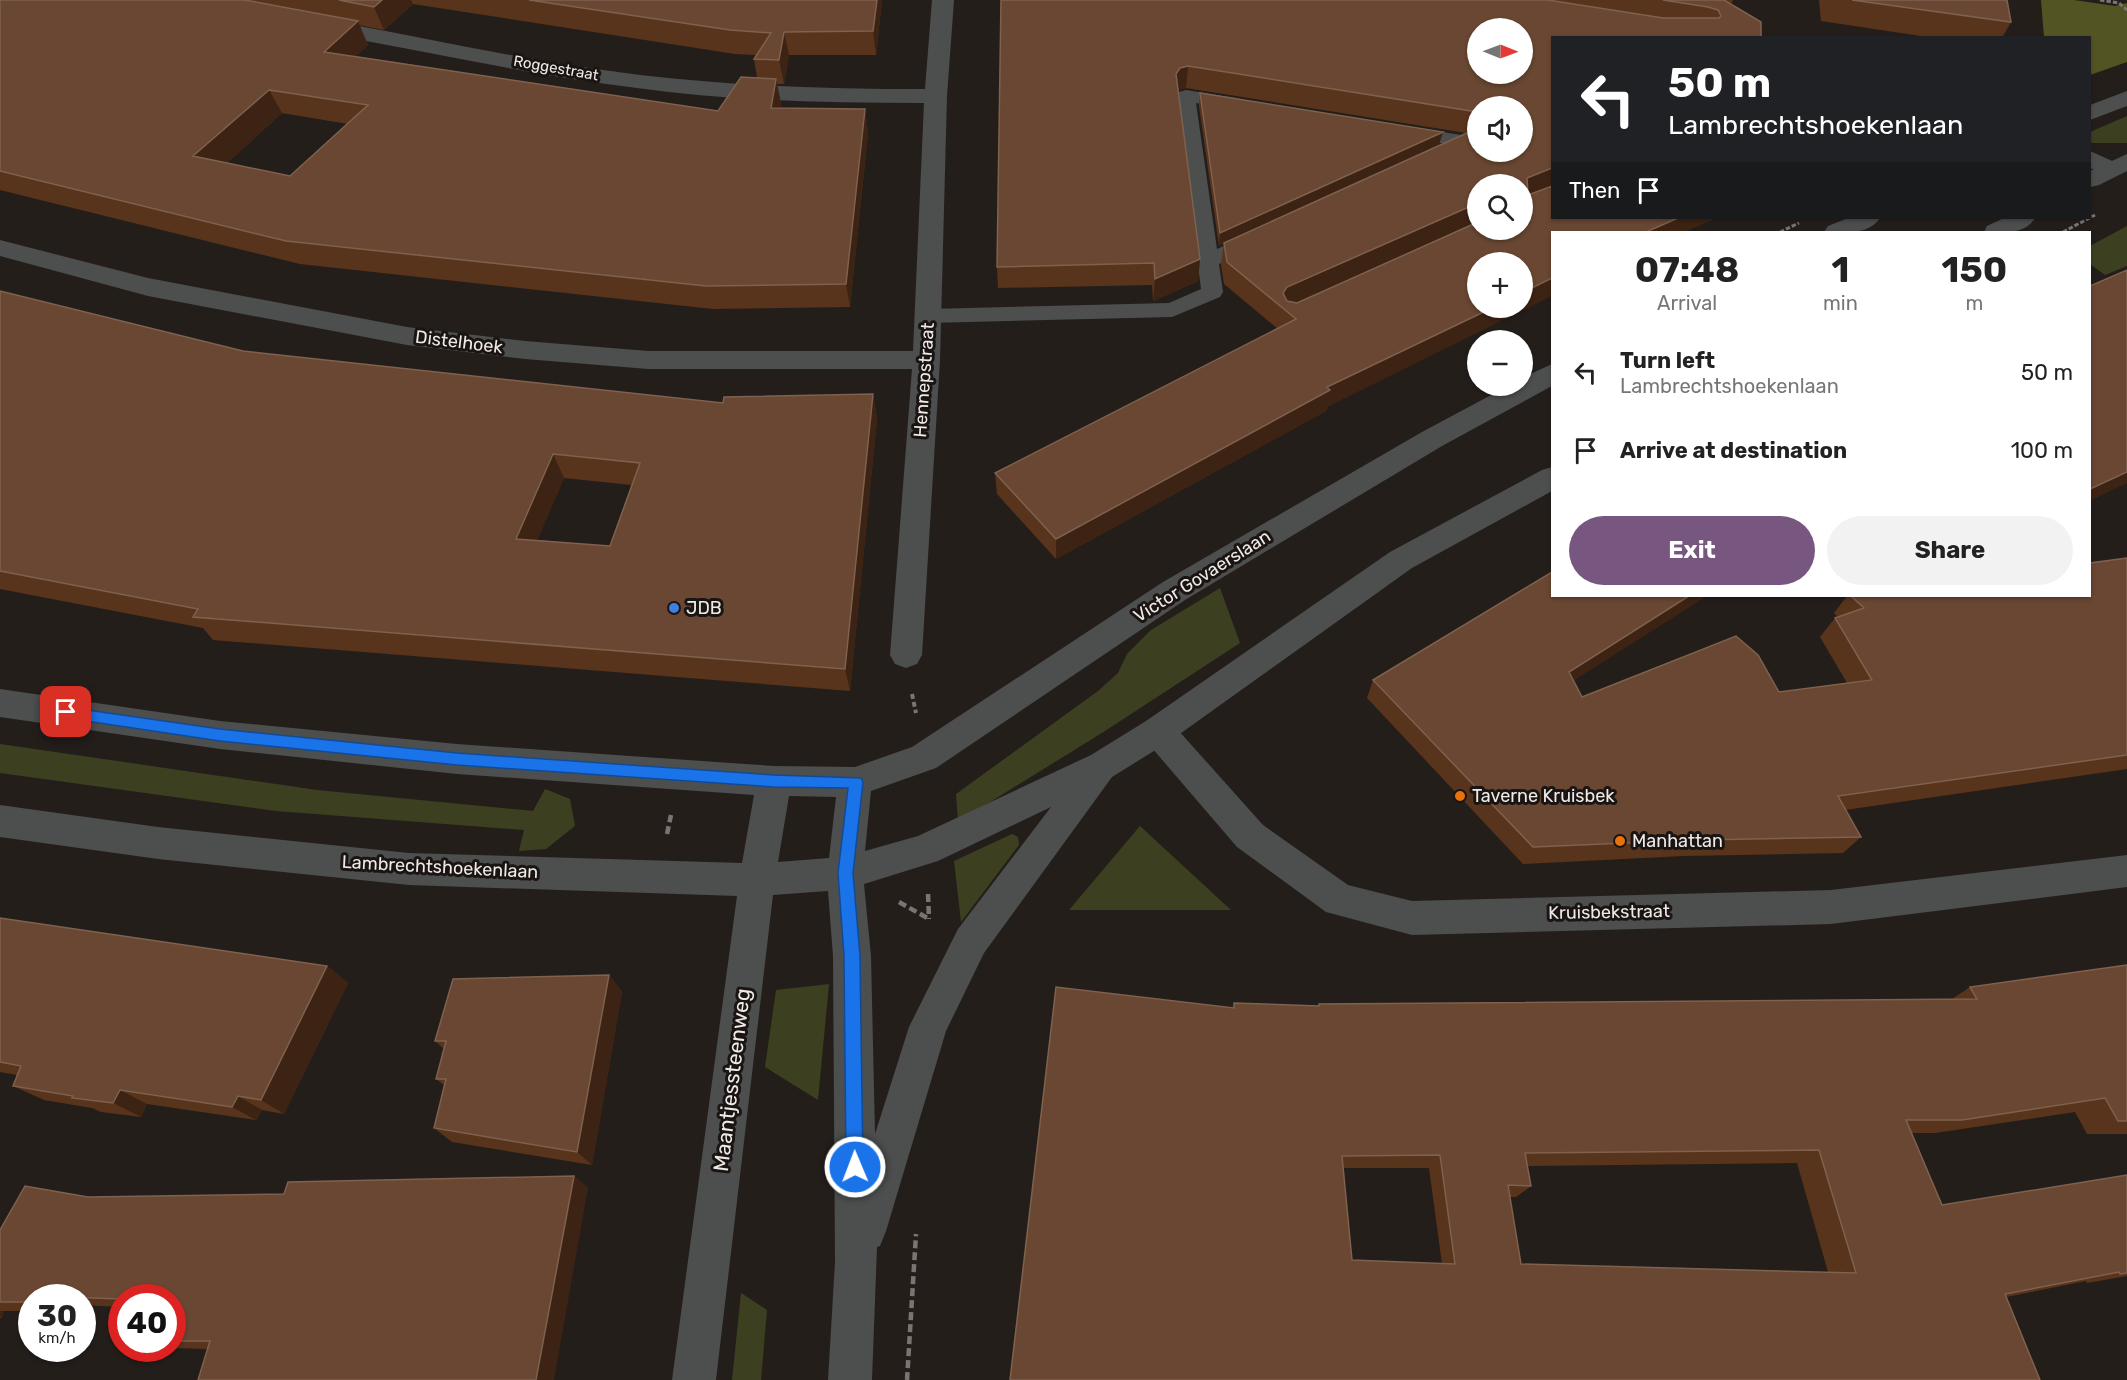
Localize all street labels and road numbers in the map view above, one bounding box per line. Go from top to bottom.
street label: Roggestraat [512,52,600,84]
street label: Hennepstraat [909,322,939,438]
street label: Distelhoek [414,326,505,358]
street label: Victor Govaerslaan [1129,525,1275,627]
street label: Lambrechtshoekenlaan [341,851,539,883]
street label: Kruisbekstraat [1548,900,1670,924]
street label: Maantjessteenweg [708,987,755,1173]

